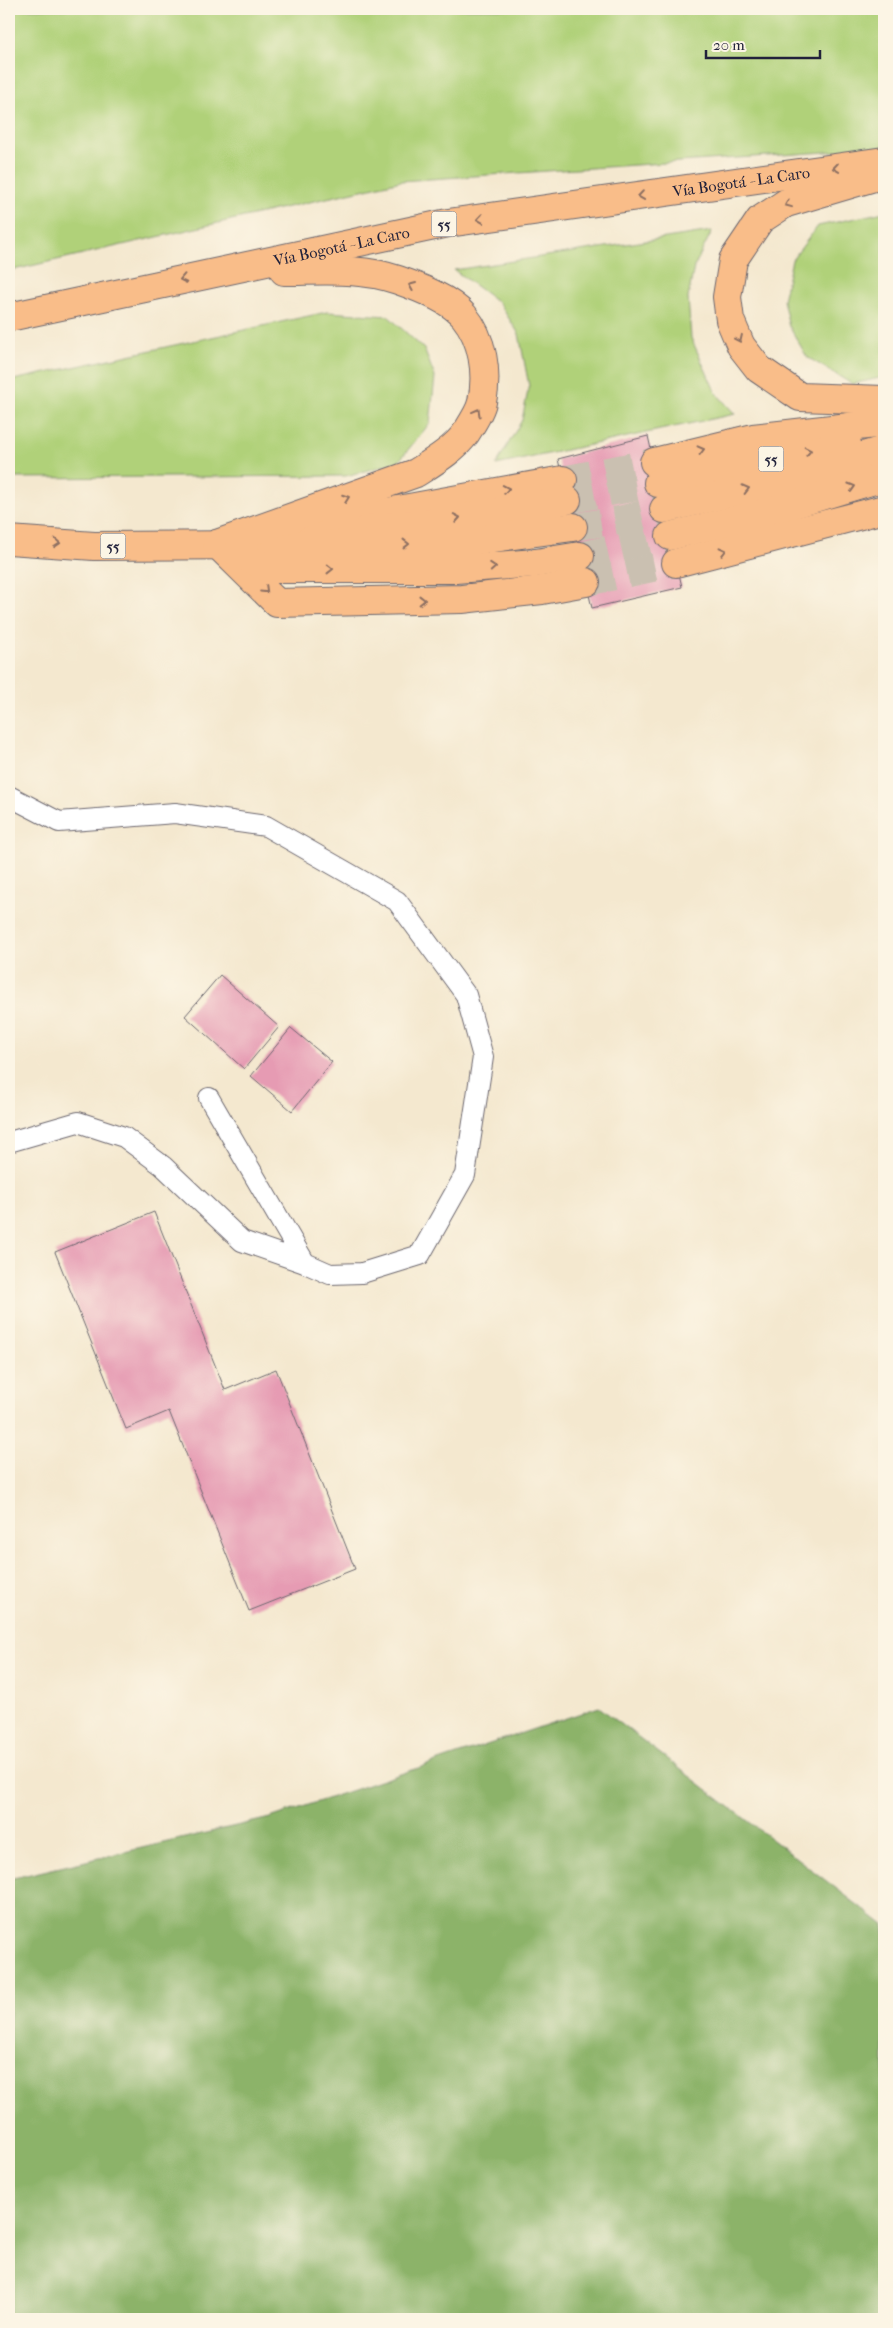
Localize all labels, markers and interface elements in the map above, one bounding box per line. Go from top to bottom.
scale bar [706,28,819,60]
text: 20 m [713,36,745,54]
one-way arrow [832,162,840,172]
street label: Vía Bogotá - La Caro [670,163,811,201]
one-way arrow [636,190,644,201]
one-way arrow [784,198,793,208]
road number: 55 [432,212,456,236]
one-way arrow [475,213,483,224]
street label: Vía Bogotá - La Caro [271,223,411,270]
one-way arrow [179,274,188,284]
one-way arrow [408,281,417,292]
one-way arrow [732,334,742,343]
one-way arrow [471,408,481,417]
one-way arrow [697,446,705,456]
road number: 55 [758,446,784,472]
one-way arrow [804,446,813,457]
one-way arrow [848,482,856,492]
one-way arrow [502,485,510,495]
one-way arrow [741,485,749,495]
one-way arrow [341,494,350,504]
one-way arrow [453,514,462,524]
road number: 55 [100,534,126,558]
one-way arrow [54,538,62,549]
one-way arrow [402,539,410,549]
one-way arrow [719,546,728,557]
one-way arrow [489,561,497,572]
one-way arrow [327,564,335,574]
one-way arrow [259,584,268,593]
one-way arrow [418,594,426,605]

